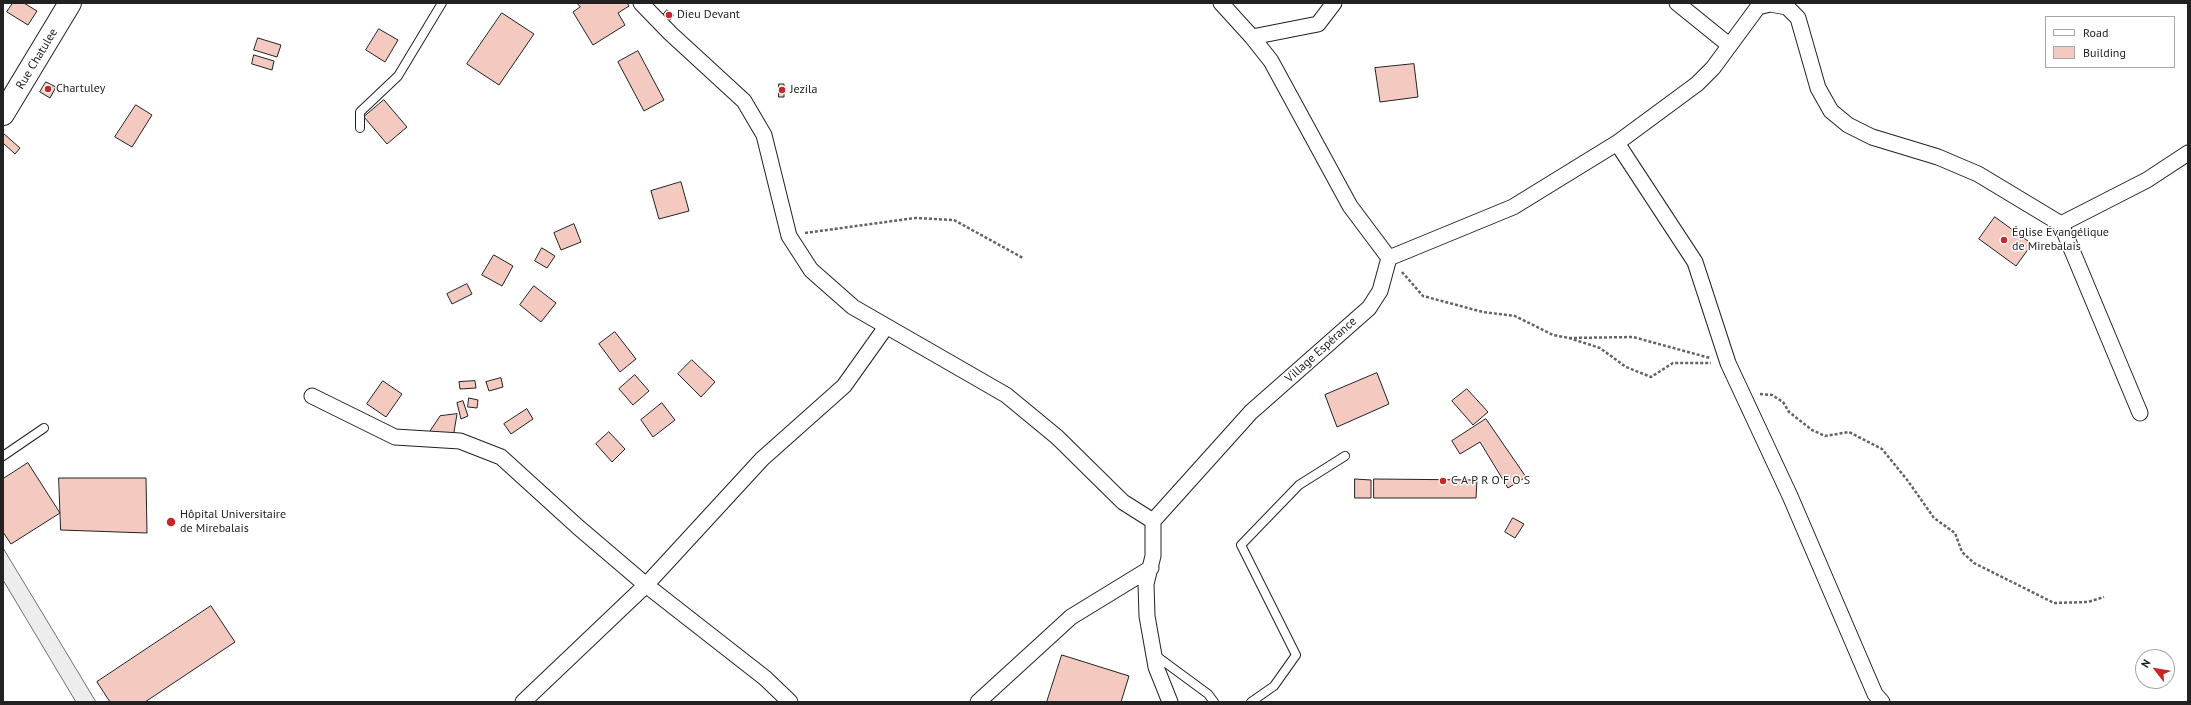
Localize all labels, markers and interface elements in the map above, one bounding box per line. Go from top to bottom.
place label: Dieu Devant [677,8,740,22]
marker: Dieu Devant [664,10,674,20]
legend [2045,16,2175,68]
text: Road [2083,25,2108,40]
street label: Rue Chatulee [13,26,61,92]
text: Building [2083,45,2126,60]
place label: Chartuley [56,82,105,96]
place label: Jezila [790,83,817,97]
marker: Chartuley [43,84,53,94]
marker: Jezila [777,85,787,95]
place label: Église Évangélique de Mirebalais [2012,226,2109,254]
marker: Église Évangélique de Mirebalais [1999,235,2009,245]
street label: Village Espérance [1283,314,1359,386]
place label: C A P R O F O S [1451,474,1530,488]
marker: C A P R O F O S [1438,476,1448,486]
place label: Hôpital Universitaire de Mirebalais [180,508,286,536]
marker: Hôpital Universitaire de Mirebalais [165,516,177,528]
north arrow [2135,649,2175,689]
text: N [2138,657,2153,670]

